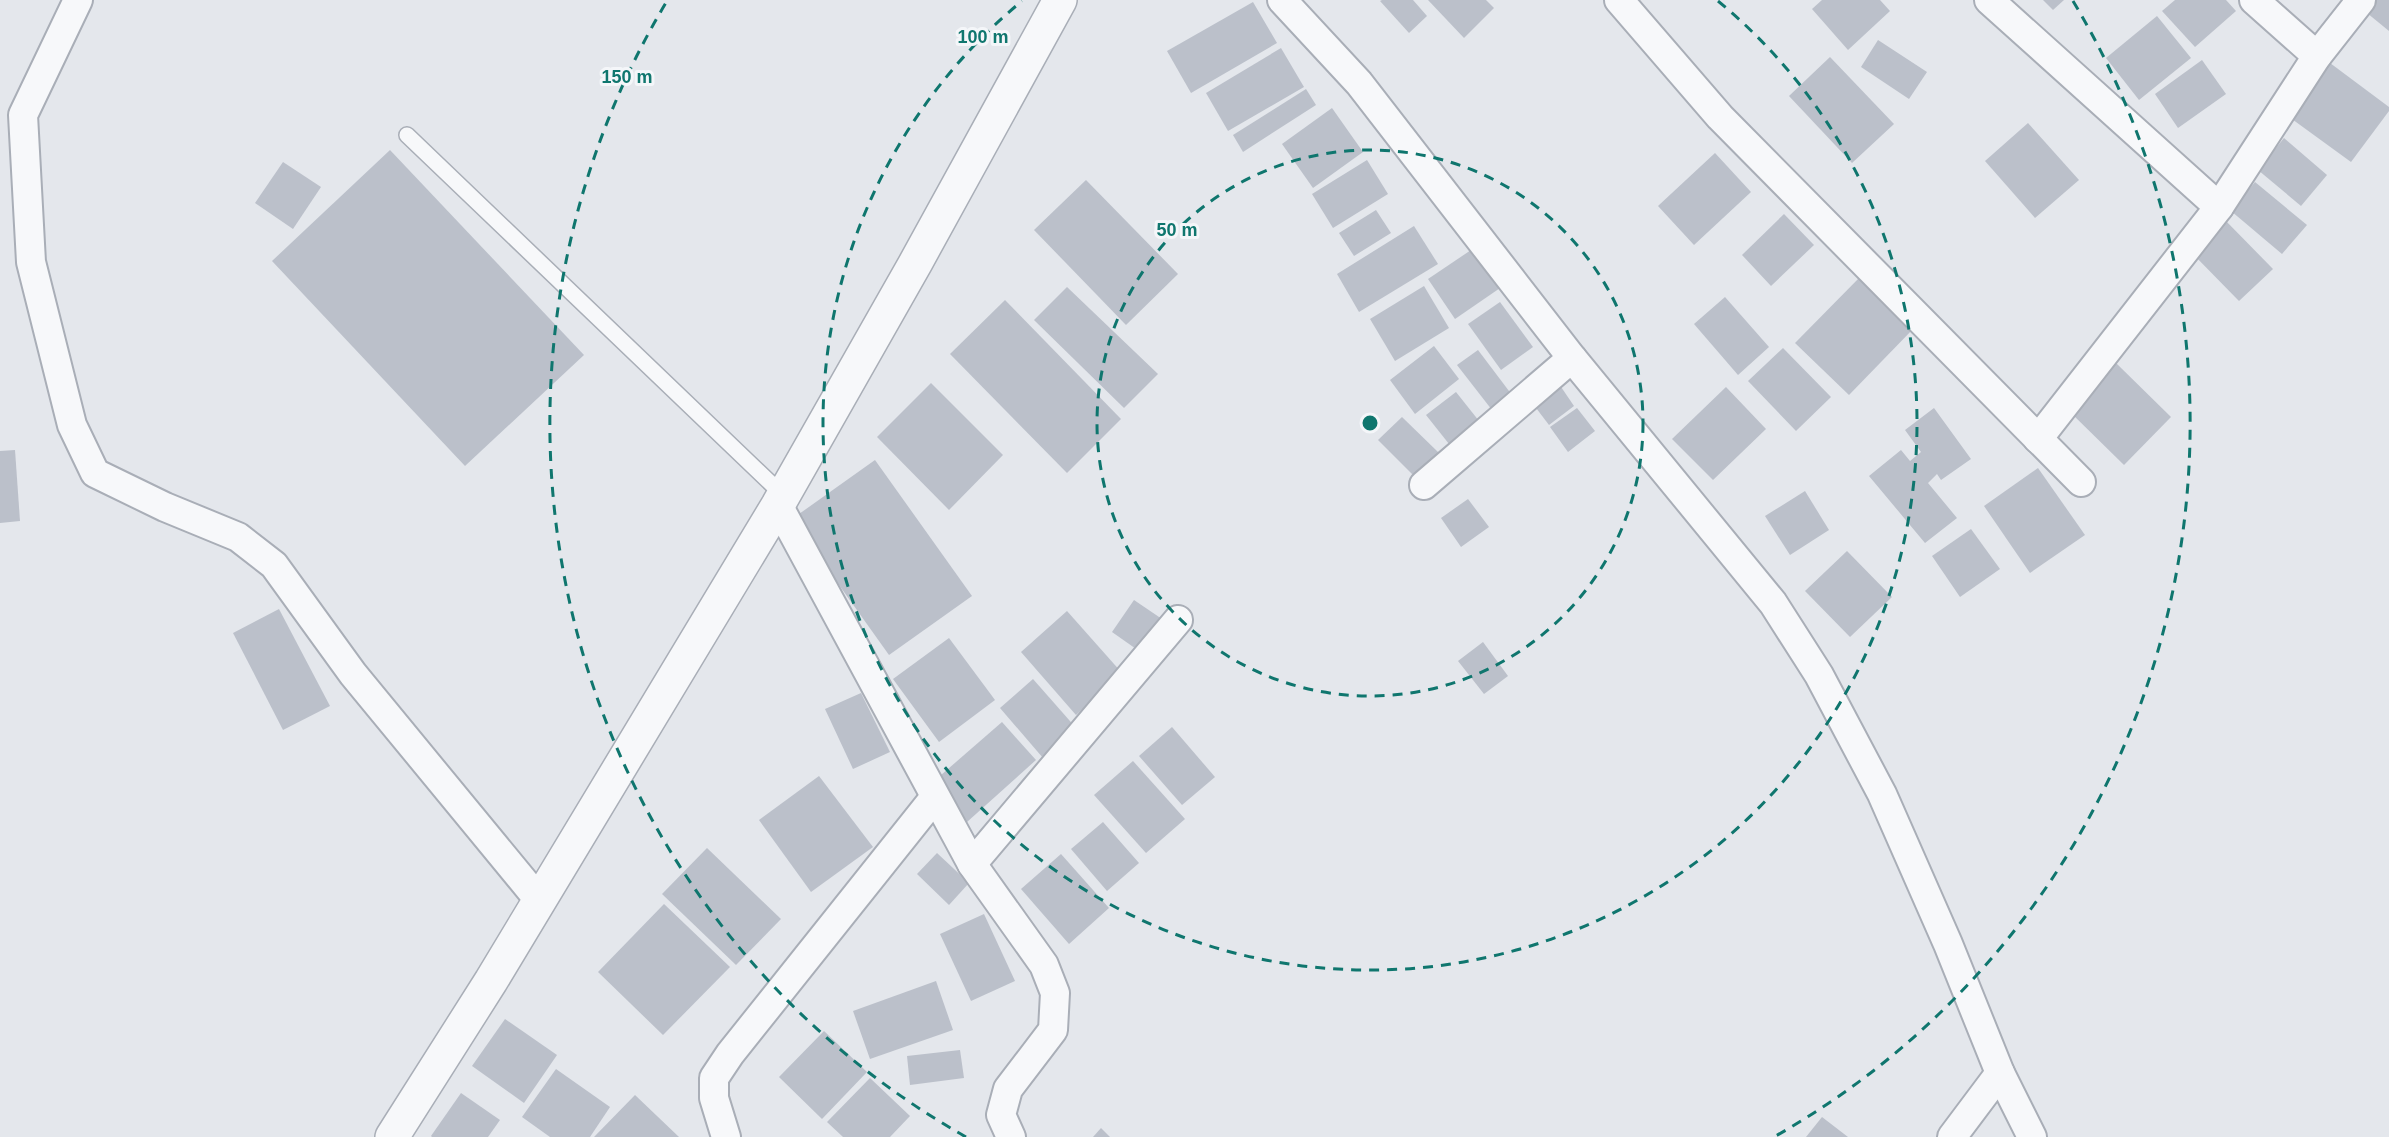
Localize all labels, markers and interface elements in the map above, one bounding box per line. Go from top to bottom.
text: 100 m [957,27,1009,47]
text: 150 m [601,67,653,87]
text: 50 m [1156,220,1198,240]
centre of rings [1360,413,1380,433]

